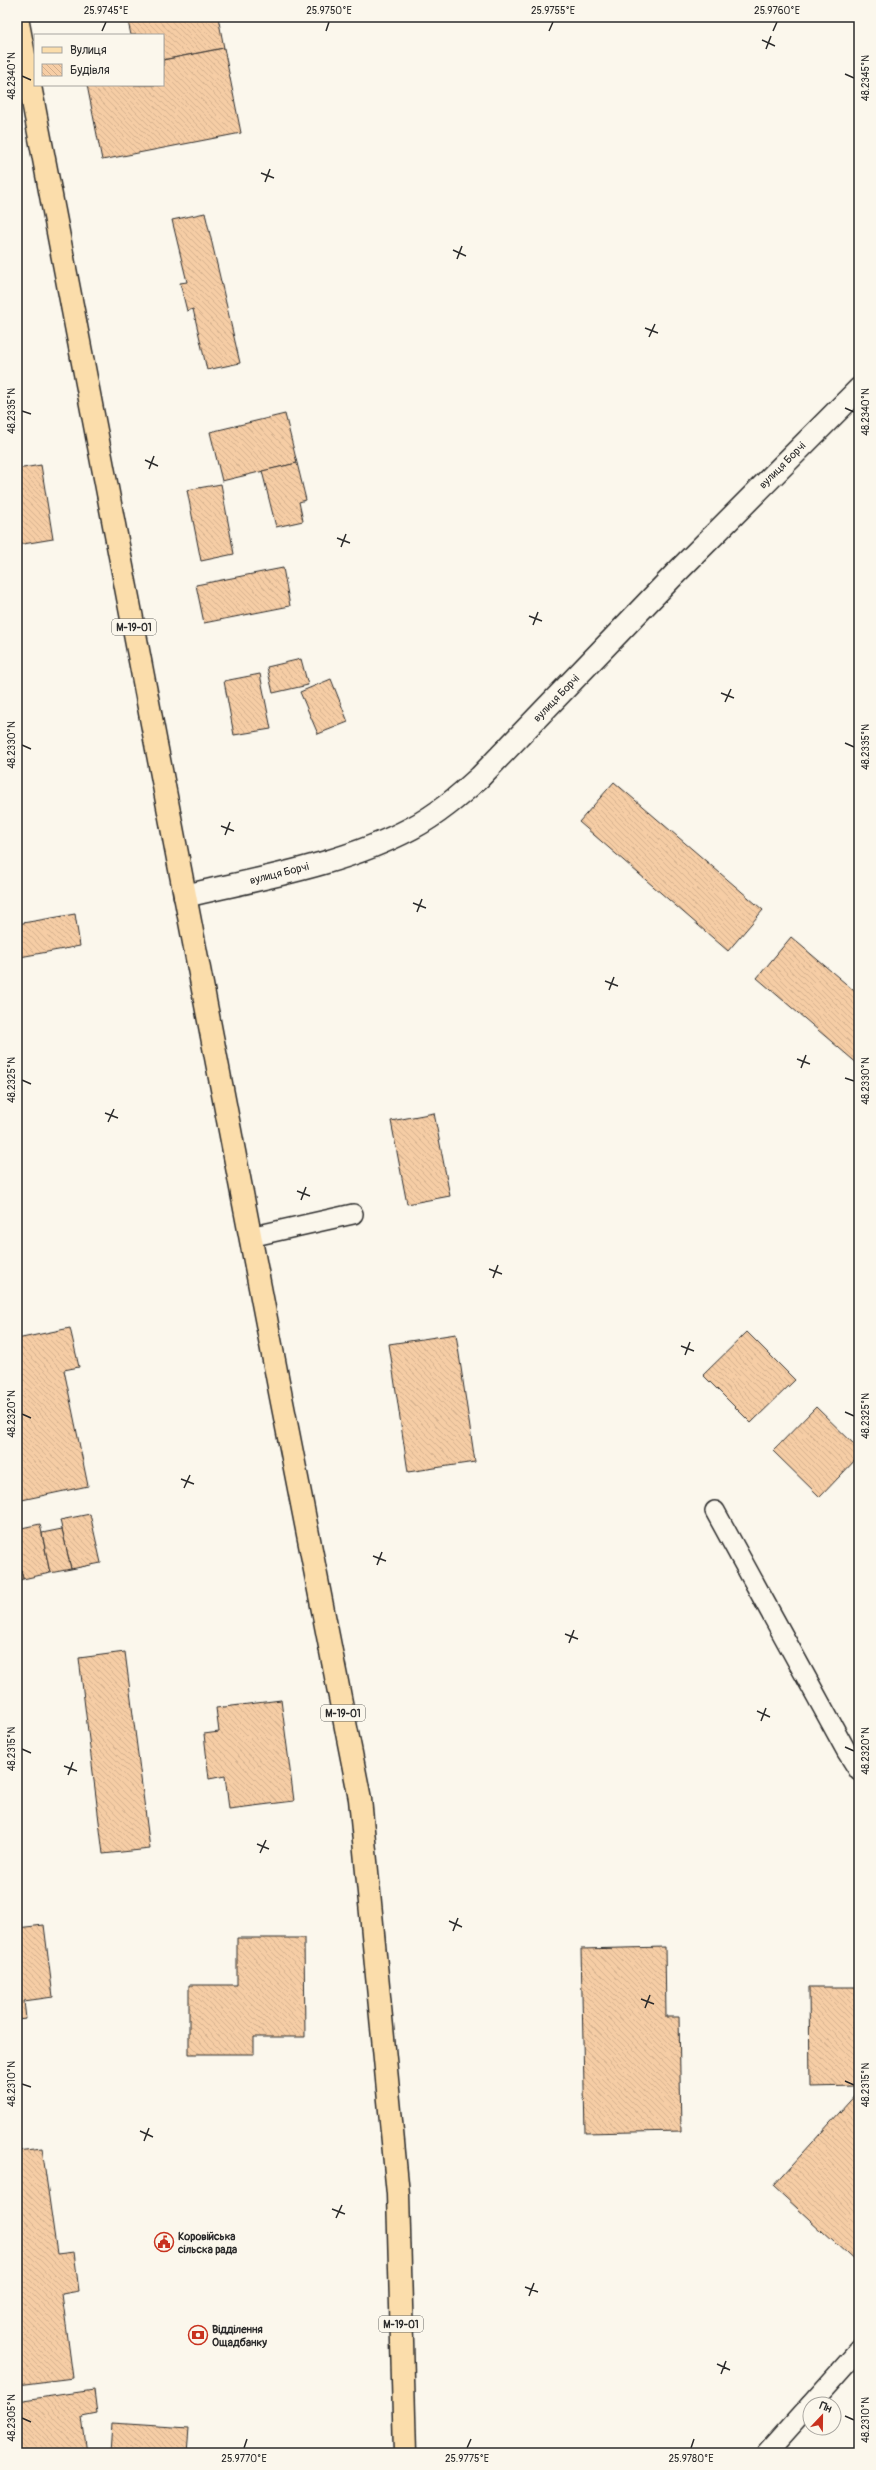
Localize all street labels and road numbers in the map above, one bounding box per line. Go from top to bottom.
street label: вулиця Борчі [756,439,808,491]
road number: М-19-01 [112,619,156,635]
street label: вулиця Борчі [531,672,582,725]
street label: вулиця Борчі [248,860,310,887]
road number: М-19-01 [321,1705,365,1721]
road number: М-19-01 [379,2316,423,2332]

